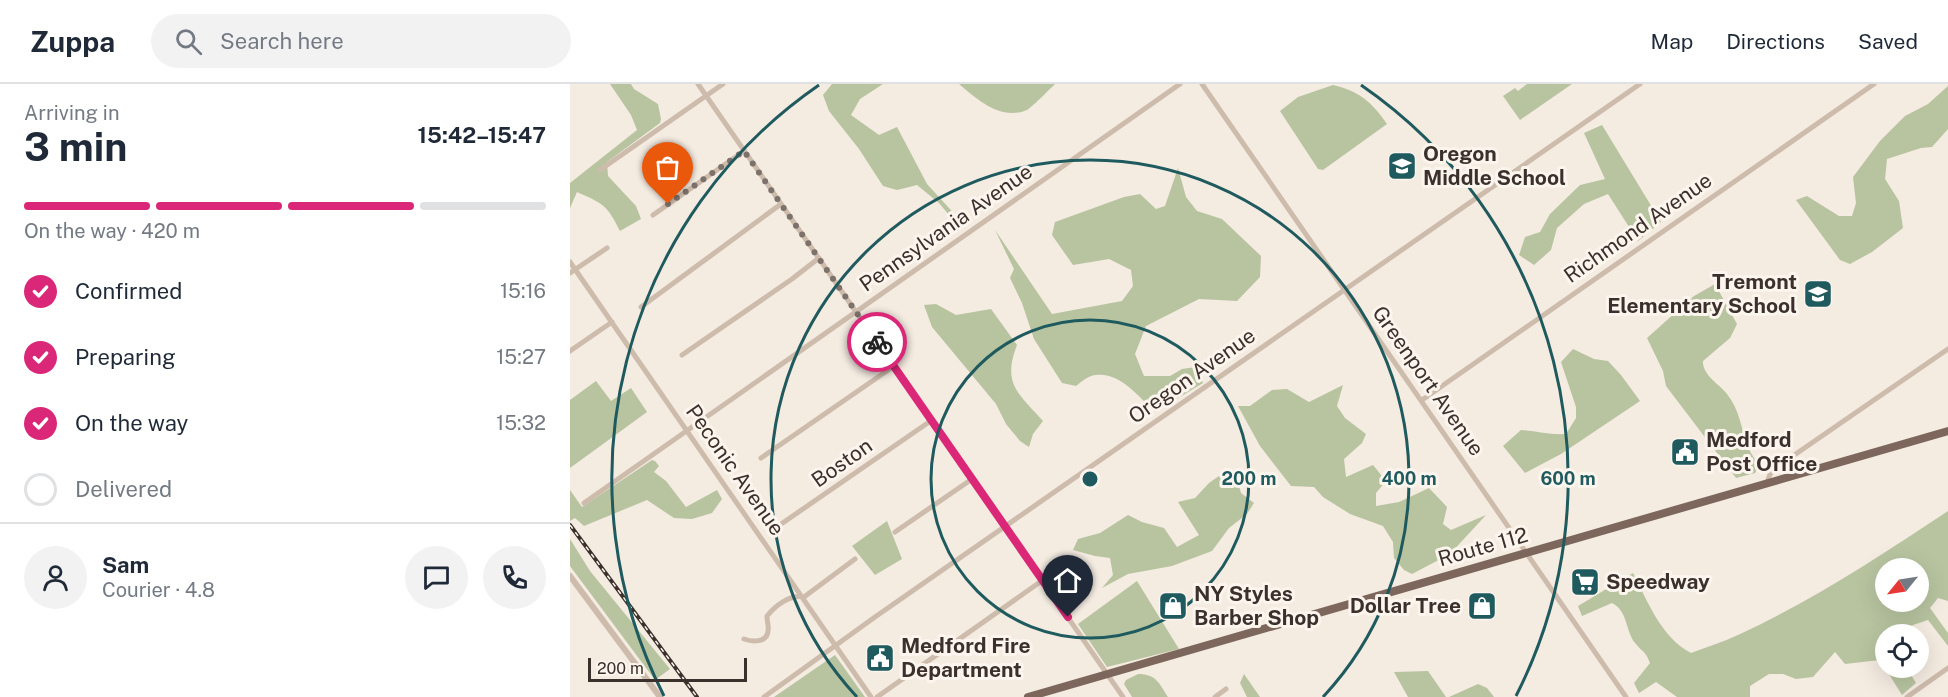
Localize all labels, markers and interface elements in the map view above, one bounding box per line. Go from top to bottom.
search box [151,14,571,68]
text: Zuppa [30,25,115,58]
icon: search [172,25,205,58]
text: Search here [220,28,344,54]
text: Map [1651,29,1693,54]
text: Directions [1726,29,1825,54]
text: Saved [1858,29,1918,54]
text: Arriving in [24,101,119,125]
text: 15:42–15:47 [418,122,546,148]
text: 3 min [24,124,127,170]
place label: Oregon Middle School [1423,141,1566,190]
pin [642,142,693,204]
school or university icon: Oregon Middle School [1386,150,1418,182]
icon: bag [651,151,684,184]
street label: Pennsylvania Avenue [855,159,1037,297]
street label: Richmond Avenue [1559,167,1716,288]
text: On the way · 420 m [24,219,200,243]
place label: Tremont Elementary School [1607,269,1797,318]
icon: check [24,275,57,308]
text: Confirmed [75,278,182,304]
school or university icon: Tremont Elementary School [1802,278,1834,310]
text: 15:16 [500,279,546,303]
street label: Greenport Avenue [1367,301,1489,460]
courier [847,312,907,372]
street label: Oregon Avenue [1123,323,1260,429]
icon: bike [861,326,894,359]
icon: check [24,341,57,374]
text: Preparing [75,344,176,370]
text: 15:27 [496,345,546,369]
street label: Peconic Avenue [681,399,790,540]
icon: check [24,407,57,440]
text: On the way [75,410,188,436]
text: 15:32 [496,411,546,435]
place label: Medford Post Office [1706,427,1817,476]
street label: Boston [807,433,877,492]
public building icon: Medford Post Office [1669,436,1701,468]
text: 200 m [1222,468,1276,489]
text: 400 m [1381,468,1437,489]
text: 600 m [1540,468,1596,489]
centre of rings [1080,469,1100,489]
text: Delivered [75,476,172,502]
street label: Route 112 [1435,522,1531,571]
button: person [24,546,87,609]
button: chat [405,546,468,609]
button: phone [483,546,546,609]
text: Sam [102,552,149,578]
pin [1042,555,1093,617]
north arrow [1875,558,1929,612]
map controls [1875,558,1929,678]
icon: home [1051,564,1084,597]
supermarket icon: Speedway [1569,566,1601,598]
place label: Speedway [1606,569,1710,594]
text: Courier · 4.8 [102,578,215,602]
place label: NY Styles Barber Shop [1194,581,1319,630]
shop icon: NY Styles Barber Shop [1157,590,1189,622]
shop icon: Dollar Tree [1466,590,1498,622]
place label: Dollar Tree [1350,593,1461,618]
button: locate [1875,624,1929,678]
place label: Medford Fire Department [901,633,1031,682]
public building icon: Medford Fire Department [864,642,896,674]
scale bar [588,655,747,682]
text: 200 m [597,659,644,678]

